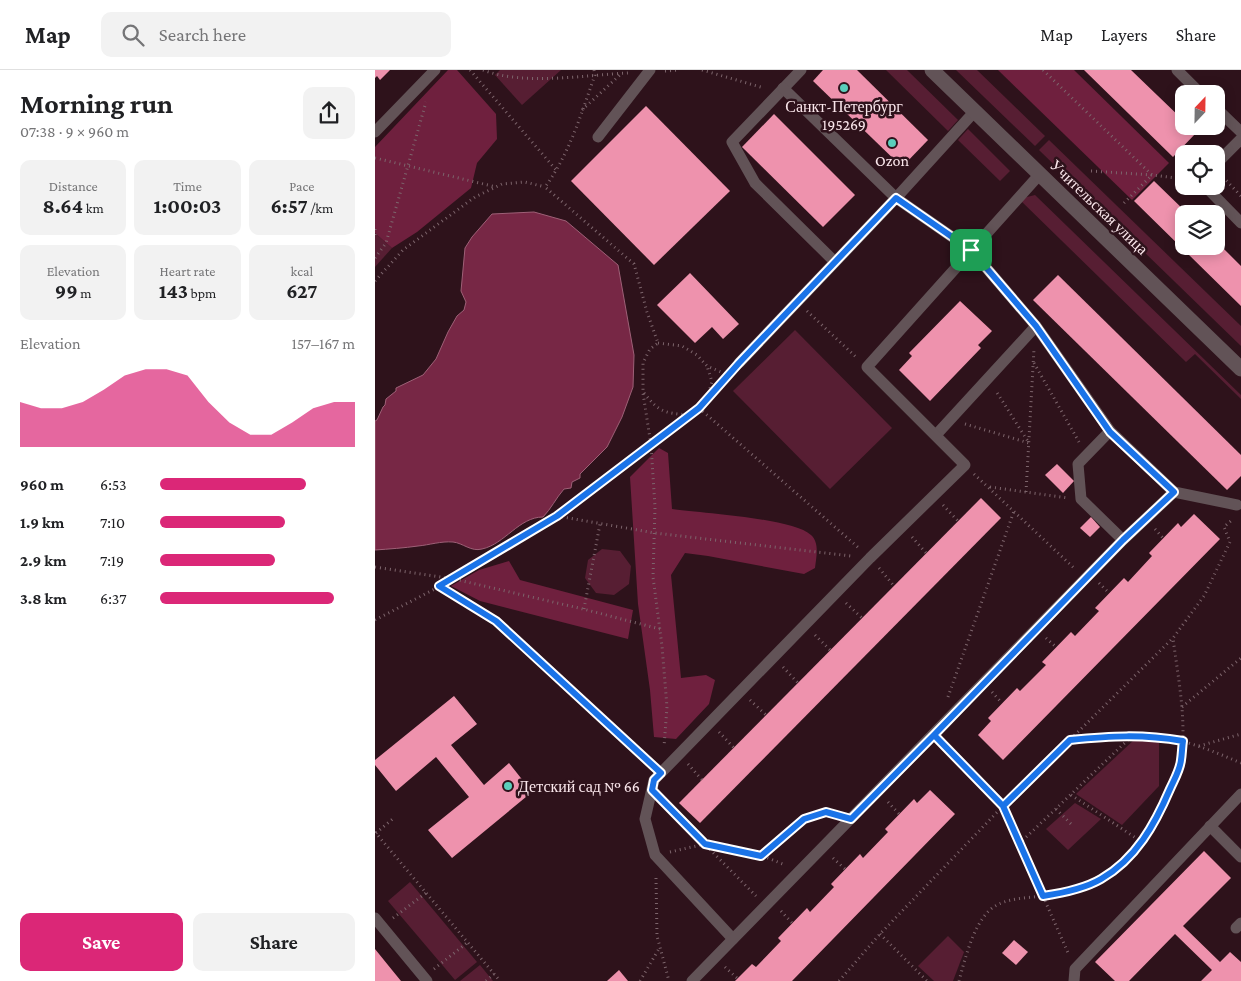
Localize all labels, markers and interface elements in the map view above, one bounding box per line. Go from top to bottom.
search box [101,12,451,57]
text: Map [25,21,71,48]
icon: search [119,21,147,49]
text: Search here [159,24,246,45]
text: Map [1040,25,1073,45]
text: Layers [1101,25,1148,45]
text: Share [1176,25,1216,45]
marker: Санкт-Петербург 195269 [838,82,850,94]
north arrow [1175,85,1225,135]
map controls [1175,85,1225,255]
button: share [303,87,355,139]
text: Morning run [20,88,173,119]
place label: Санкт-Петербург 195269 [785,98,903,133]
text: 07:38 · 9 × 960 m [20,123,129,140]
marker: Ozon [886,137,898,149]
button: locate [1175,145,1225,195]
place label: Ozon [875,152,909,169]
street label: Учительская улица [1046,156,1151,259]
text: Distance [49,178,98,194]
text: Time [173,178,202,194]
text: Pace [289,178,314,194]
text: 8.64 [43,194,83,218]
text: 1:00:03 [154,194,221,218]
text: 6:57 [270,194,308,218]
text: km [83,200,104,216]
text: /km [308,200,333,216]
button: layers [1175,205,1225,255]
pin [950,229,992,271]
icon: arrive [957,236,985,264]
text: Elevation [47,263,100,279]
text: Heart rate [160,263,215,279]
text: kcal [291,263,313,279]
text: 99 [55,279,78,303]
text: 143 [159,279,188,303]
text: 627 [286,279,318,303]
text: m [78,285,92,301]
text: bpm [188,285,216,301]
text: Elevation [20,335,81,352]
text: 157–167 m [291,335,355,352]
text: 960 m [20,476,64,493]
text: 6:53 [100,476,127,493]
text: 1.9 km [20,514,64,531]
text: 7:10 [100,514,125,531]
text: 2.9 km [20,552,67,569]
text: 7:19 [100,552,124,569]
text: 3.8 km [20,590,67,607]
text: 6:37 [100,590,127,607]
place label: Детский сад № 66 [518,778,640,796]
marker: Детский сад № 66 [502,780,514,792]
button: Save [20,913,183,971]
button: Share [193,913,355,971]

